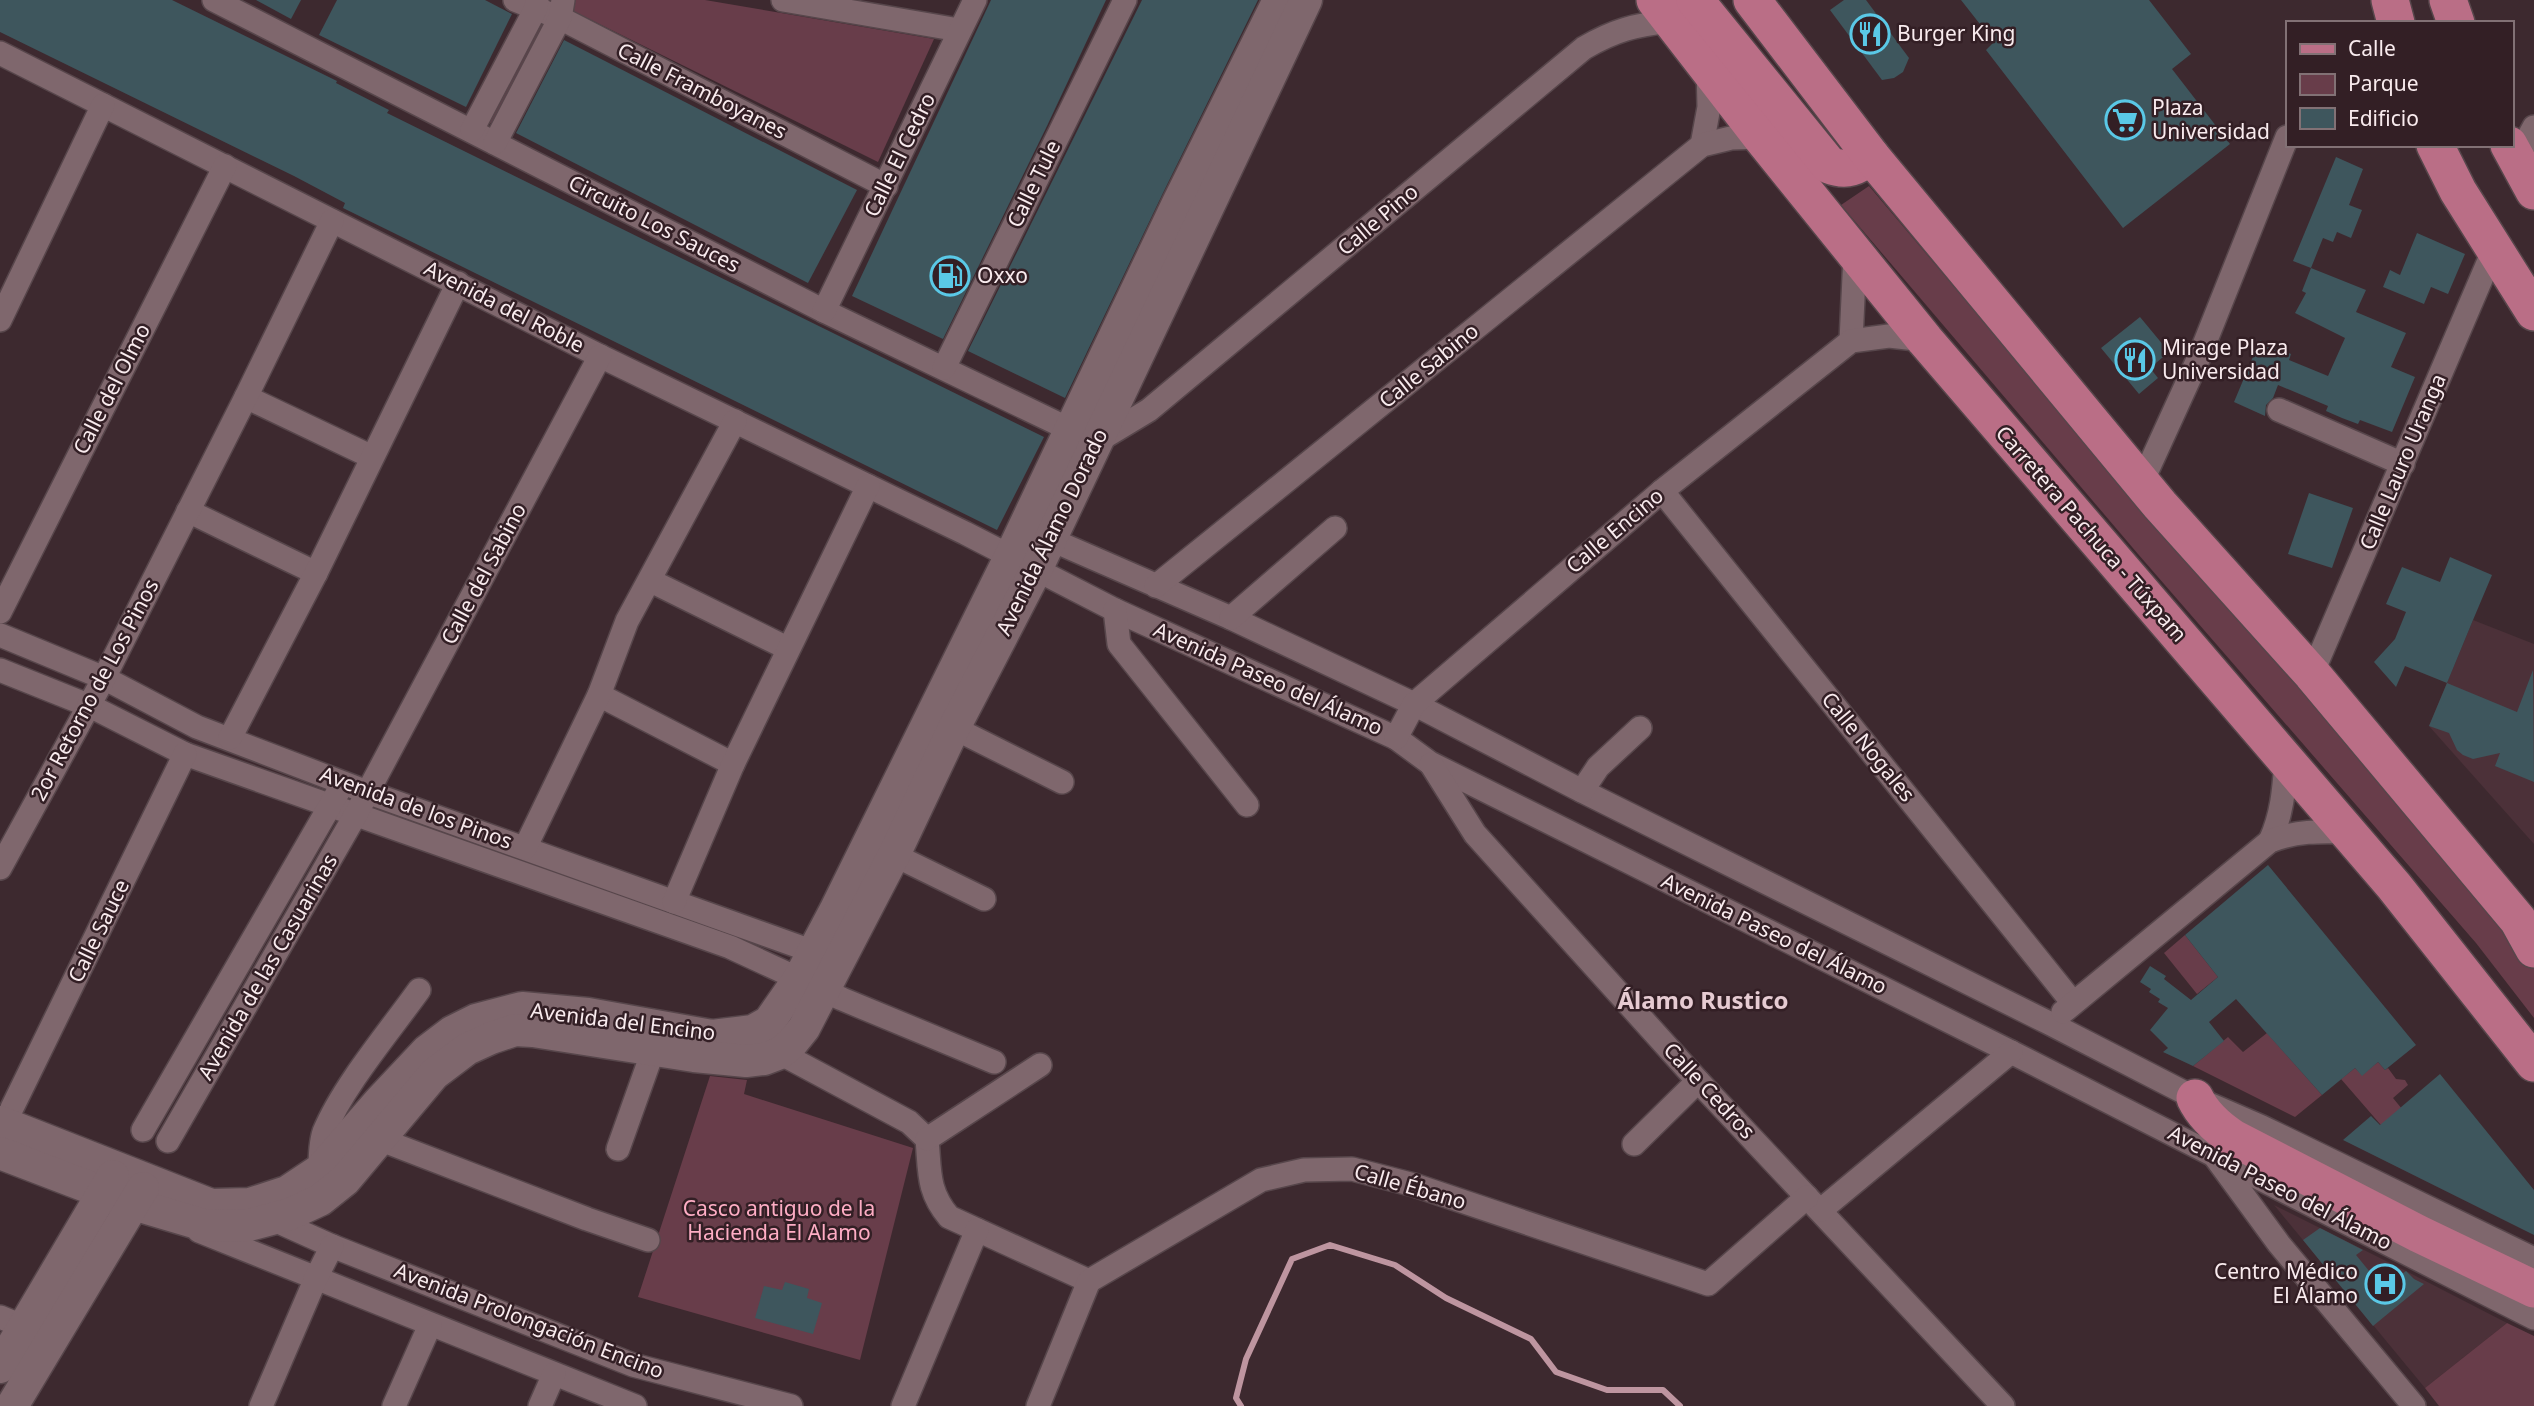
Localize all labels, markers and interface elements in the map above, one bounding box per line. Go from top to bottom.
restaurant icon: Burger King [1849,13,1891,55]
place label: Burger King [1897,19,2015,47]
legend [2286,21,2513,147]
text: Calle [2348,34,2396,62]
street label: Calle Framboyanes [613,35,792,145]
text: Parque [2348,69,2418,97]
street label: Calle El Cedro [857,88,941,221]
place label: Plaza Universidad [2152,93,2270,145]
supermarket icon: Plaza Universidad [2104,99,2146,141]
text: Edificio [2348,104,2419,132]
street label: Calle Tule [1000,135,1066,232]
street label: Circuito Los Sauces [564,168,745,278]
street label: Calle Pino [1331,177,1424,261]
street label: Avenida del Roble [420,254,589,359]
fuel station icon: Oxxo [929,255,971,297]
place label: Oxxo [977,261,1028,289]
street label: Calle Sabino [1373,316,1484,414]
street label: Calle del Olmo [66,318,156,459]
place label: Mirage Plaza Universidad [2162,333,2288,385]
restaurant icon: Mirage Plaza Universidad [2114,339,2156,381]
street label: Calle Lauro Uranga [2352,369,2452,554]
street label: Carretera Pachuca - Túxpam [1990,419,2193,647]
street label: Avenida Álamo Dorado [989,424,1113,640]
street label: Calle Encino [1560,481,1669,579]
street label: Calle del Sabino [434,498,532,649]
street label: 2or Retorno de Los Pinos [24,574,164,805]
street label: Avenida Paseo del Álamo [1150,615,1387,741]
street label: Calle Nogales [1816,686,1922,807]
street label: Avenida de los Pinos [317,759,516,855]
street label: Avenida de las Casuarinas [191,849,343,1084]
street label: Avenida Paseo del Álamo [1657,866,1892,1000]
street label: Calle Sauce [61,874,135,987]
district label: Álamo Rustico [1617,983,1789,1016]
street label: Avenida del Encino [529,996,717,1046]
street label: Calle Cedros [1658,1036,1762,1145]
street label: Avenida Paseo del Álamo [2164,1118,2397,1256]
street label: Calle Ébano [1351,1157,1470,1215]
park label: Casco antiguo de la Hacienda El Alamo [683,1194,875,1246]
street label: Avenida Prolongación Encino [391,1256,668,1384]
place label: Centro Médico El Álamo [2214,1257,2358,1309]
hospital icon: Centro Médico El Álamo [2364,1263,2406,1305]

